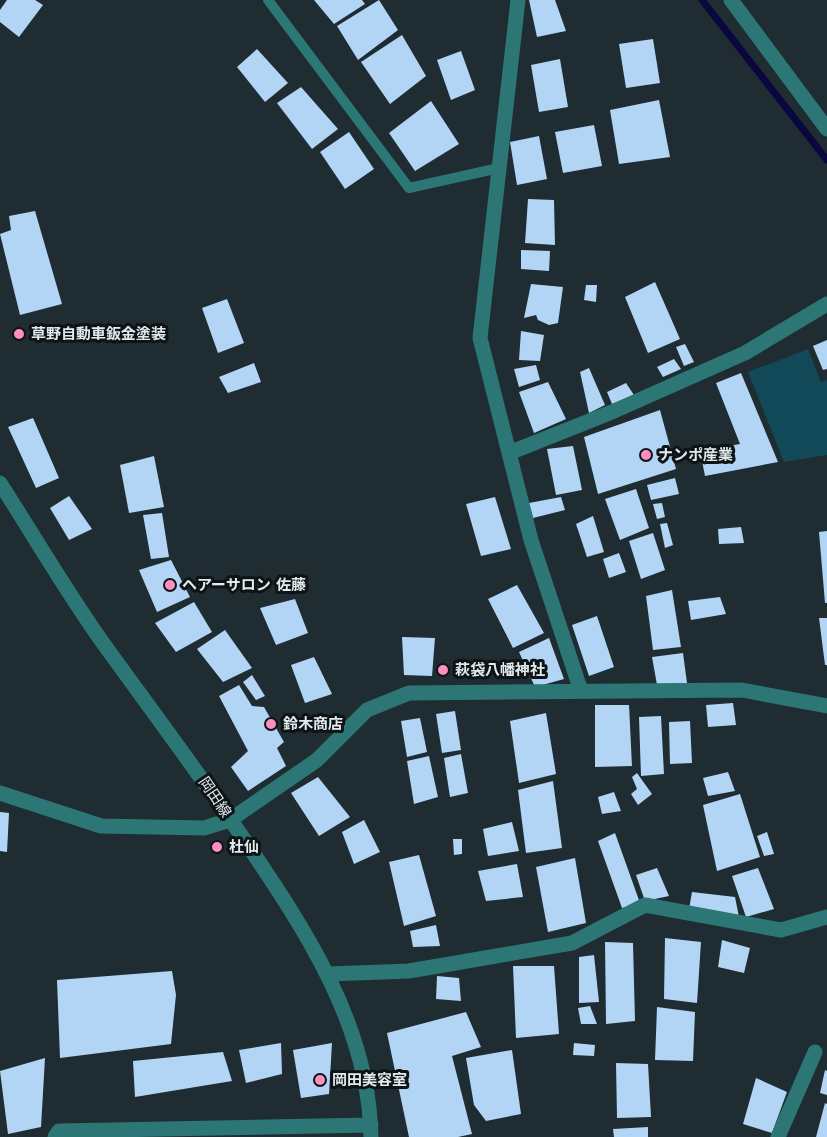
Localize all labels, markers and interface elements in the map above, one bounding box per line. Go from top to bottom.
place label: 草野自動車鈑金塗装 [31,325,166,343]
marker: 草野自動車鈑金塗装 [12,327,26,341]
place label: ナンポ産業 [658,446,733,464]
marker: ナンポ産業 [639,448,653,462]
place label: ヘアーサロン 佐藤 [182,576,306,594]
marker: ヘアーサロン 佐藤 [163,578,177,592]
place label: 萩袋八幡神社 [455,661,545,679]
marker: 萩袋八幡神社 [436,663,450,677]
place label: 鈴木商店 [283,715,343,733]
marker: 鈴木商店 [264,717,278,731]
street label: 岡田線 [195,773,235,821]
place label: 杜仙 [229,838,259,856]
marker: 杜仙 [210,840,224,854]
place label: 岡田美容室 [332,1071,407,1089]
marker: 岡田美容室 [313,1073,327,1087]

